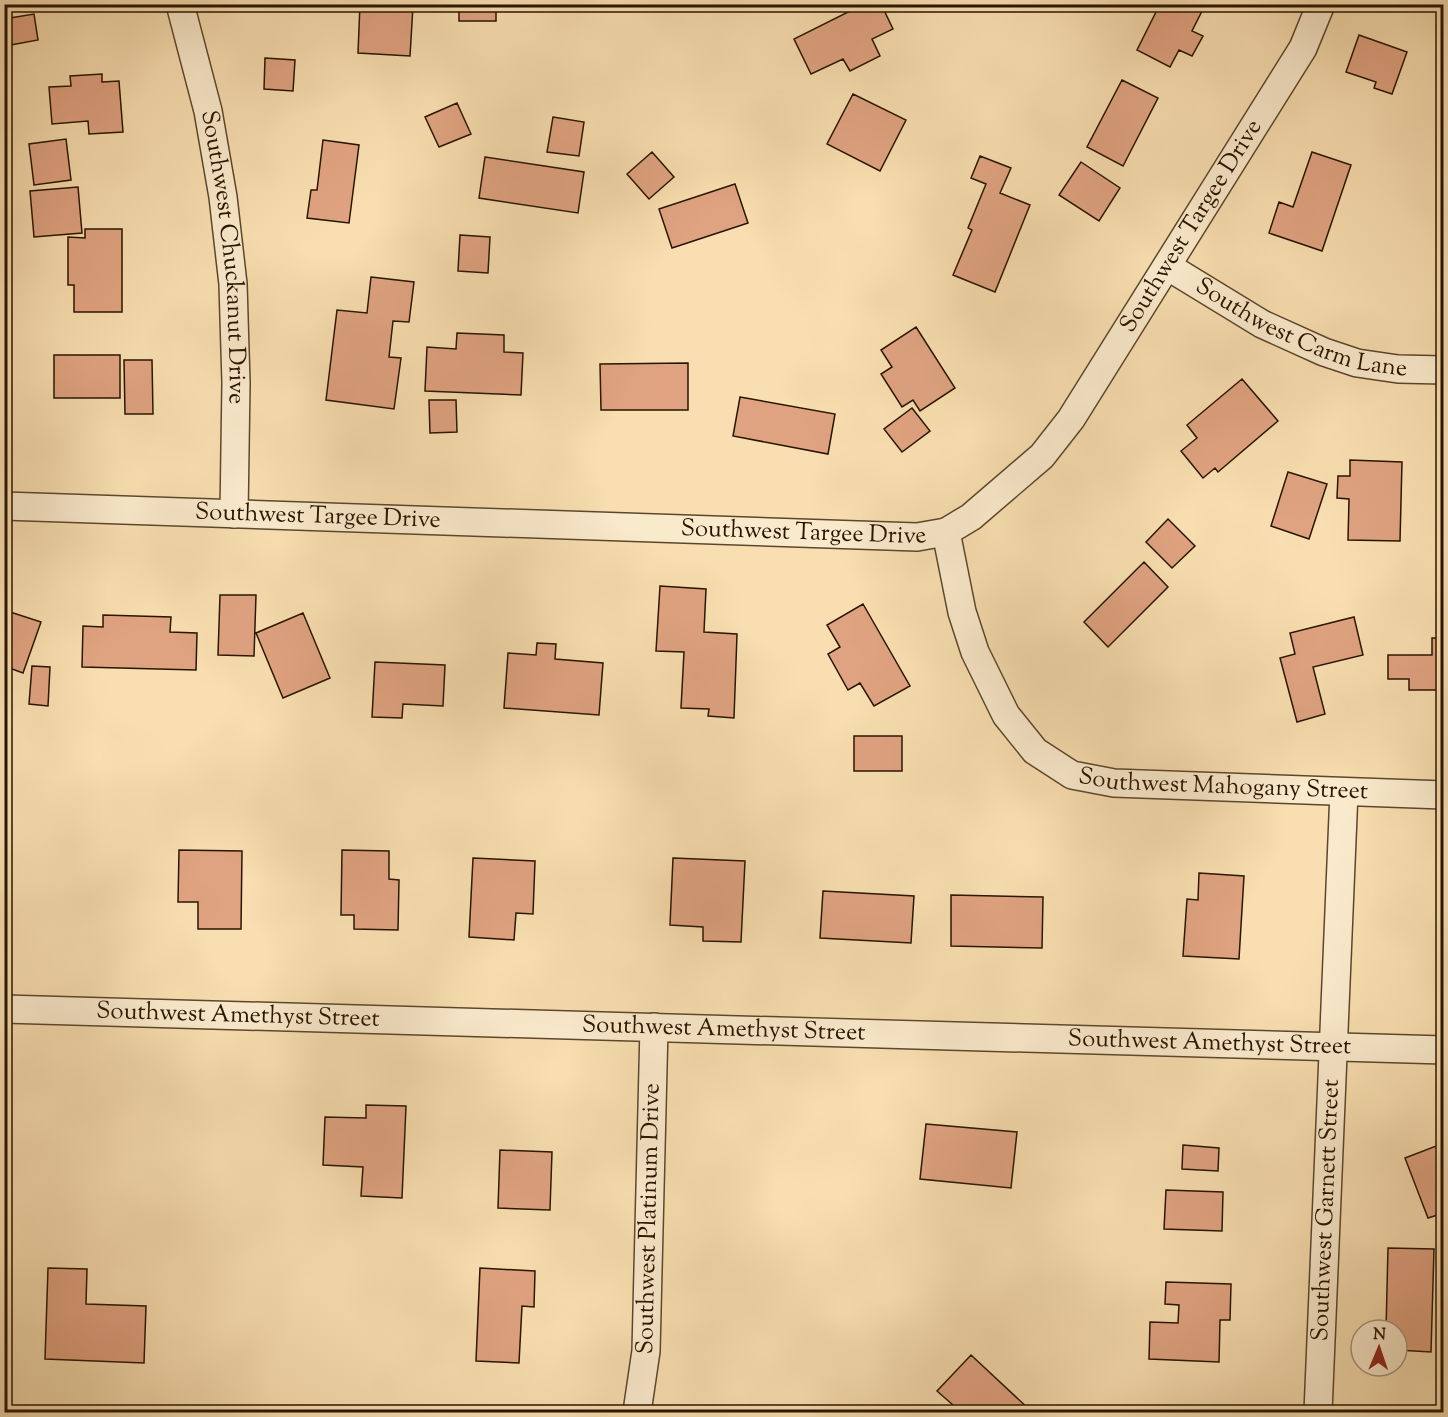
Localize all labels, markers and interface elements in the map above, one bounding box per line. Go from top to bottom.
street label: Southwest Chuckanut Drive [191,108,253,404]
street label: Southwest Targee Drive [1112,113,1271,340]
street label: Southwest Carm Lane [1188,270,1407,386]
street label: Southwest Targee Drive [194,495,441,538]
street label: Southwest Targee Drive [680,512,929,554]
street label: Southwest Mahogany Street [1075,760,1369,809]
street label: Southwest Amethyst Street [96,995,380,1037]
street label: Southwest Amethyst Street [581,1008,866,1051]
street label: Southwest Amethyst Street [1067,1022,1352,1064]
street label: Southwest Garnett Street [1304,1078,1349,1342]
street label: Southwest Platinum Drive [629,1083,670,1355]
north arrow [1349,1318,1409,1378]
text: N [1373,1324,1386,1347]

